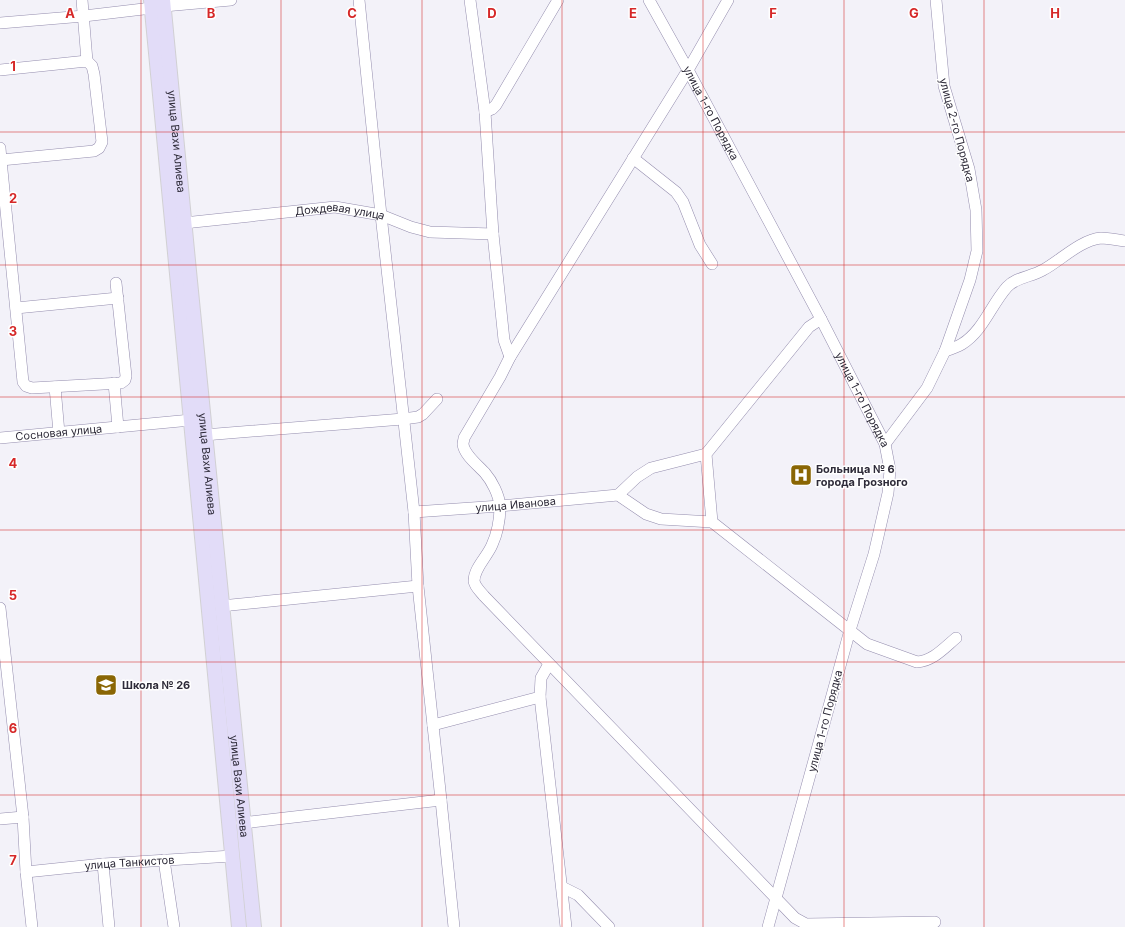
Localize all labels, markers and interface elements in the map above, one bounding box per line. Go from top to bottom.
text: A [65,5,75,21]
text: B [207,5,216,21]
text: C [347,5,357,21]
text: D [487,5,497,21]
text: E [629,5,637,21]
text: F [769,5,777,21]
text: G [909,5,919,21]
text: H [1050,5,1060,21]
text: 1 [10,58,16,74]
street label: улица 1-го Порядка [680,63,742,163]
street label: улица 2-го Порядка [936,76,978,184]
street label: улица Вахи Алиева [165,90,188,193]
text: 2 [9,190,17,206]
street label: Дождевая улица [294,200,387,223]
text: 3 [9,323,17,339]
street label: улица 1-го Порядка [832,350,892,450]
street label: улица Вахи Алиева [196,412,219,516]
street label: Сосновая улица [15,421,103,444]
text: 4 [9,455,18,471]
hospital icon: Больница № 6 города Грозного [788,462,814,488]
place label: Больница № 6 города Грозного [816,462,908,489]
street label: улица Иванова [475,494,557,515]
text: 5 [9,587,17,603]
street label: улица 1-го Порядка [805,669,845,773]
school or university icon: Школа № 26 [93,672,119,698]
place label: Школа № 26 [122,678,190,692]
text: 6 [9,720,17,736]
street label: улица Вахи Алиева [227,735,252,838]
text: 7 [9,852,17,868]
street label: улица Танкистов [84,853,175,873]

